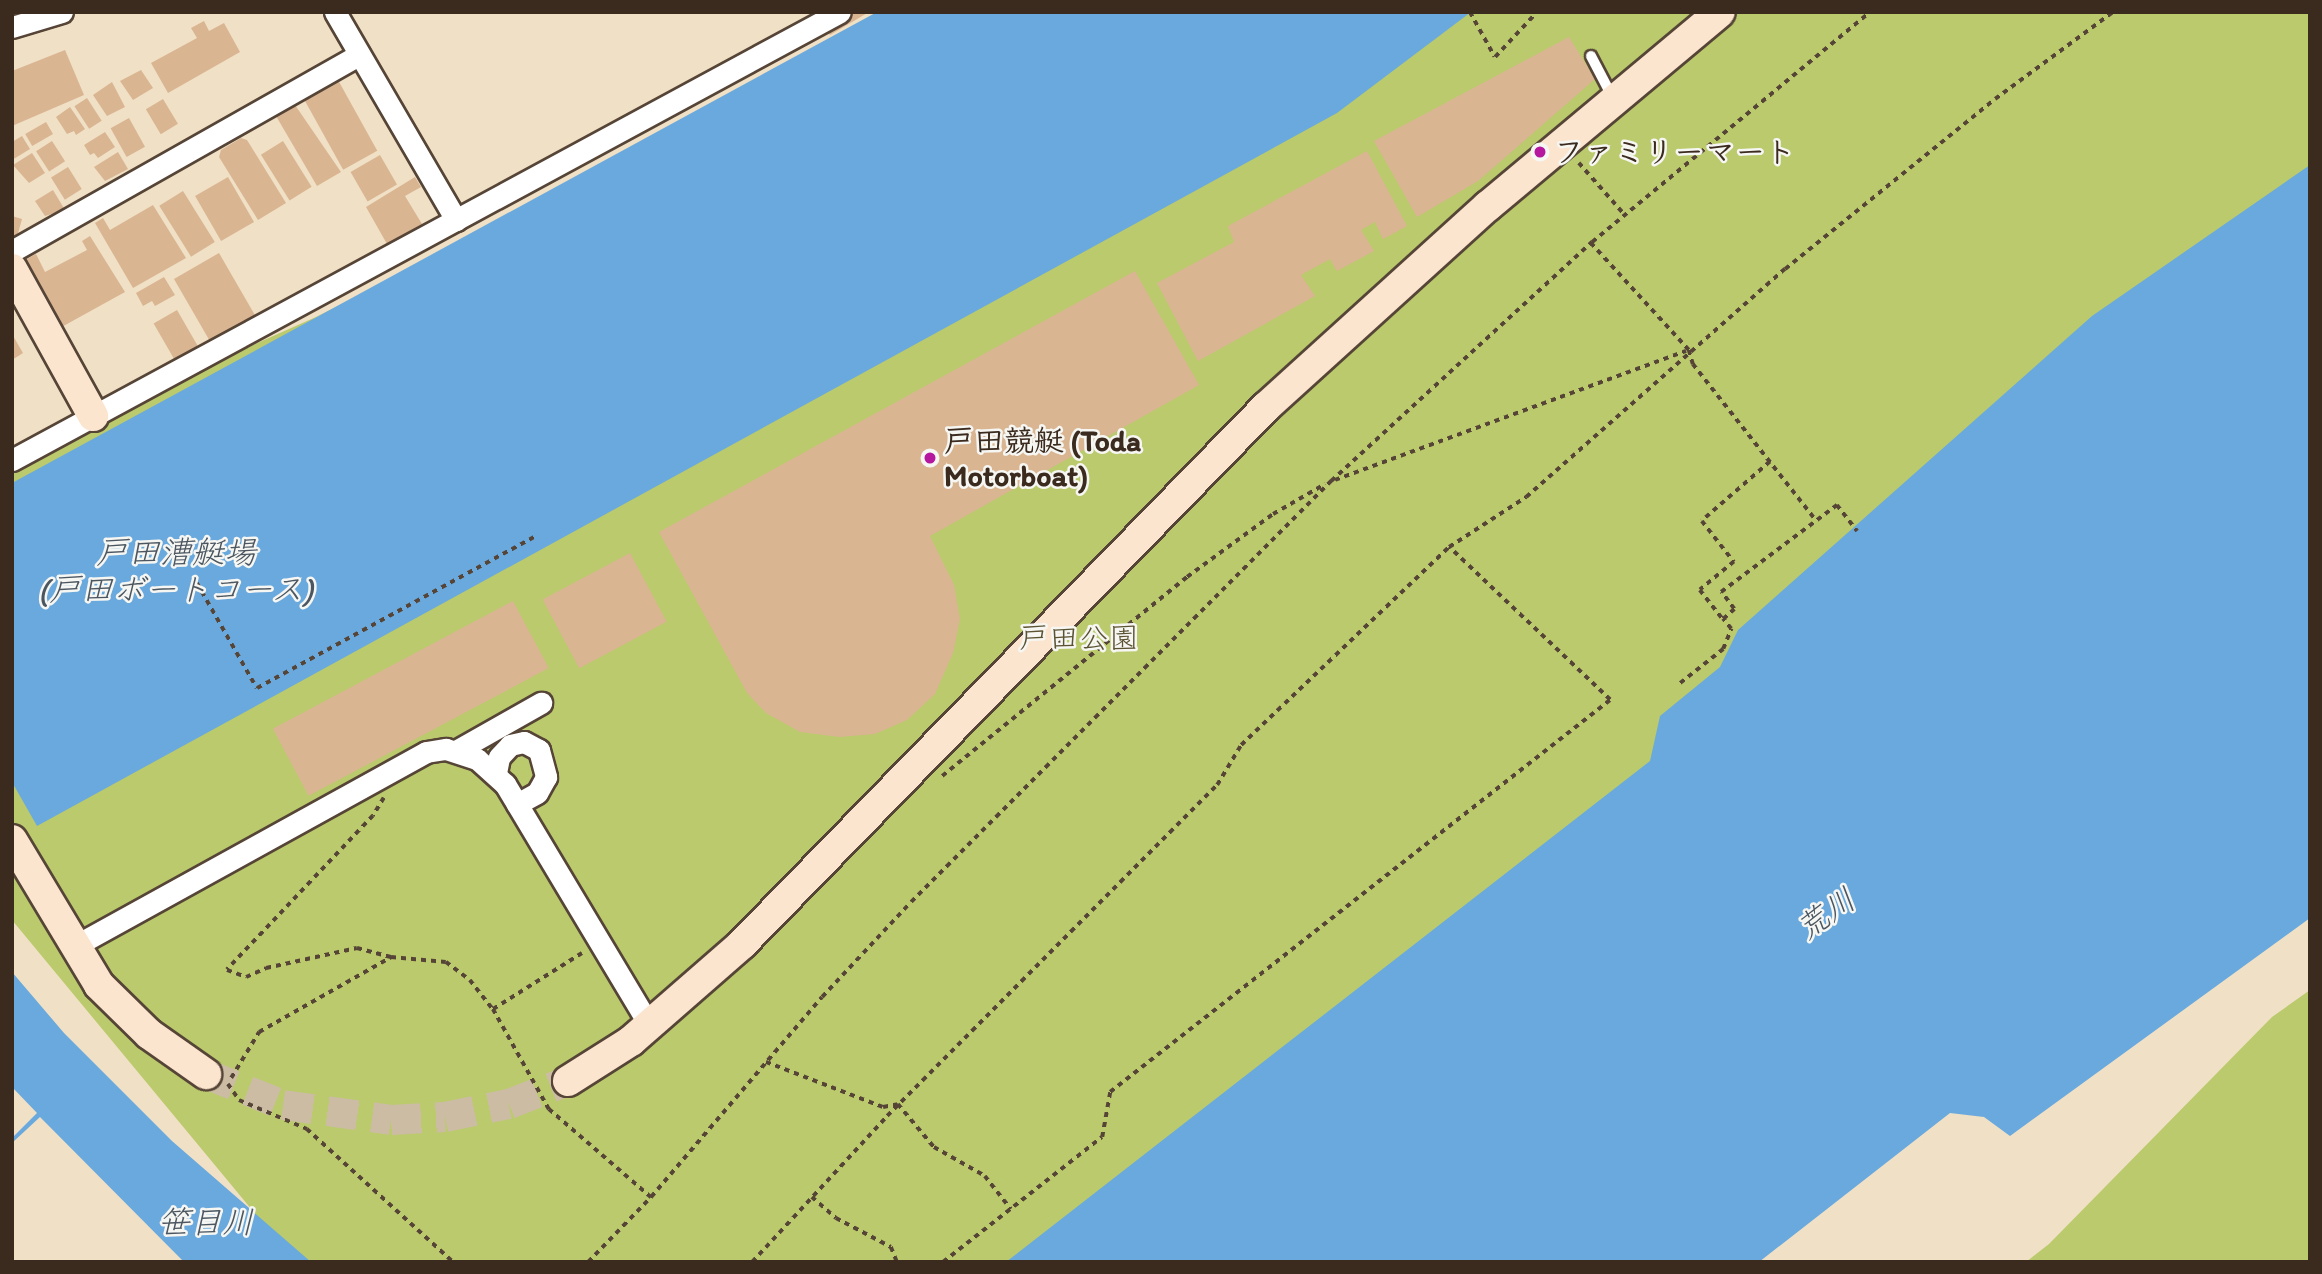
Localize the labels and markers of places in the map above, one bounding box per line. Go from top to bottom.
place label: ファミリーマート [1554,134,1794,170]
marker: ファミリーマート [1532,144,1548,160]
place label: 戸田競艇 (Toda Motorboat) [944,423,1141,494]
marker: 戸田競艇 (Toda Motorboat) [922,450,938,466]

